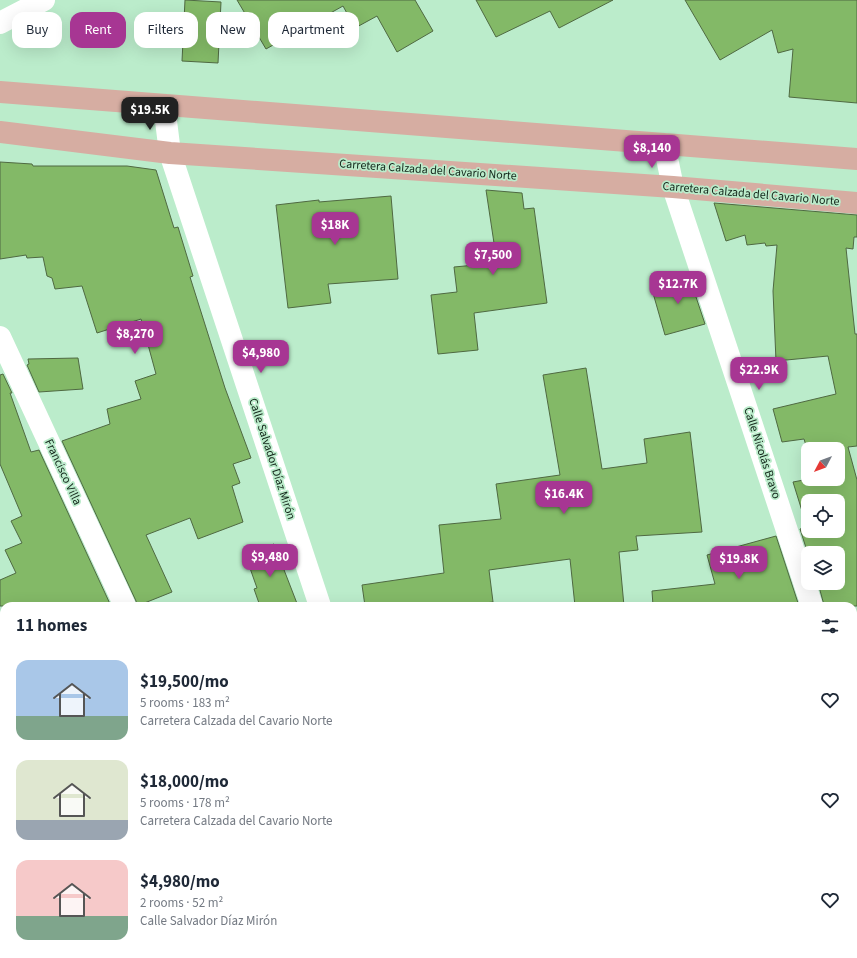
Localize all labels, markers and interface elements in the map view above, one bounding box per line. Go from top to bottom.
chip: Buy [12,12,62,48]
chip: Rent [70,12,126,48]
chip: Filters [134,12,198,48]
chip: New [206,12,260,48]
chip: Apartment [268,12,359,48]
pin: $19.5K [117,97,183,131]
text: $19.5K [130,101,170,119]
pin: $8,140 [619,135,685,169]
text: $8,140 [633,139,671,157]
street label: Carretera Calzada del Cavario Norte [339,155,517,185]
street label: Carretera Calzada del Cavario Norte [662,178,840,210]
pin: $18K [311,212,359,246]
text: $18K [321,216,349,234]
pin: $7,500 [460,242,526,276]
text: $7,500 [474,246,512,264]
pin: $12.7K [645,271,711,305]
text: $12.7K [658,275,698,293]
pin: $8,270 [102,321,168,355]
text: $8,270 [116,325,154,343]
pin: $4,980 [228,340,294,374]
text: $4,980 [242,344,280,362]
pin: $22.9K [726,357,792,391]
text: $22.9K [739,361,779,379]
street label: Calle Salvador Díaz Mirón [244,396,300,522]
street label: Calle Nicolás Bravo [739,405,785,501]
street label: Francisco Villa [40,436,86,508]
north arrow [801,442,845,486]
map controls [801,442,845,590]
pin: $16.4K [531,481,597,515]
text: $16.4K [544,485,584,503]
button: locate [801,494,845,538]
pin: $9,480 [237,544,303,578]
pin: $19.8K [706,546,772,580]
button: layers [801,546,845,590]
text: $9,480 [251,548,289,566]
text: $19.8K [719,550,759,568]
text: 11 homes [16,614,87,638]
icon: filters [819,615,841,637]
text: $19,500/mo [140,670,229,694]
icon: home [48,676,96,724]
icon: heart [819,689,841,711]
text: 5 rooms · 183 m² [140,694,230,712]
text: Carretera Calzada del Cavario Norte [140,712,333,730]
text: $18,000/mo [140,770,229,794]
icon: home [48,776,96,824]
icon: heart [819,789,841,811]
text: 5 rooms · 178 m² [140,794,230,812]
text: Carretera Calzada del Cavario Norte [140,812,333,830]
text: $4,980/mo [140,870,220,894]
icon: home [48,876,96,924]
icon: heart [819,889,841,911]
text: 2 rooms · 52 m² [140,894,223,912]
text: Calle Salvador Díaz Mirón [140,912,277,930]

